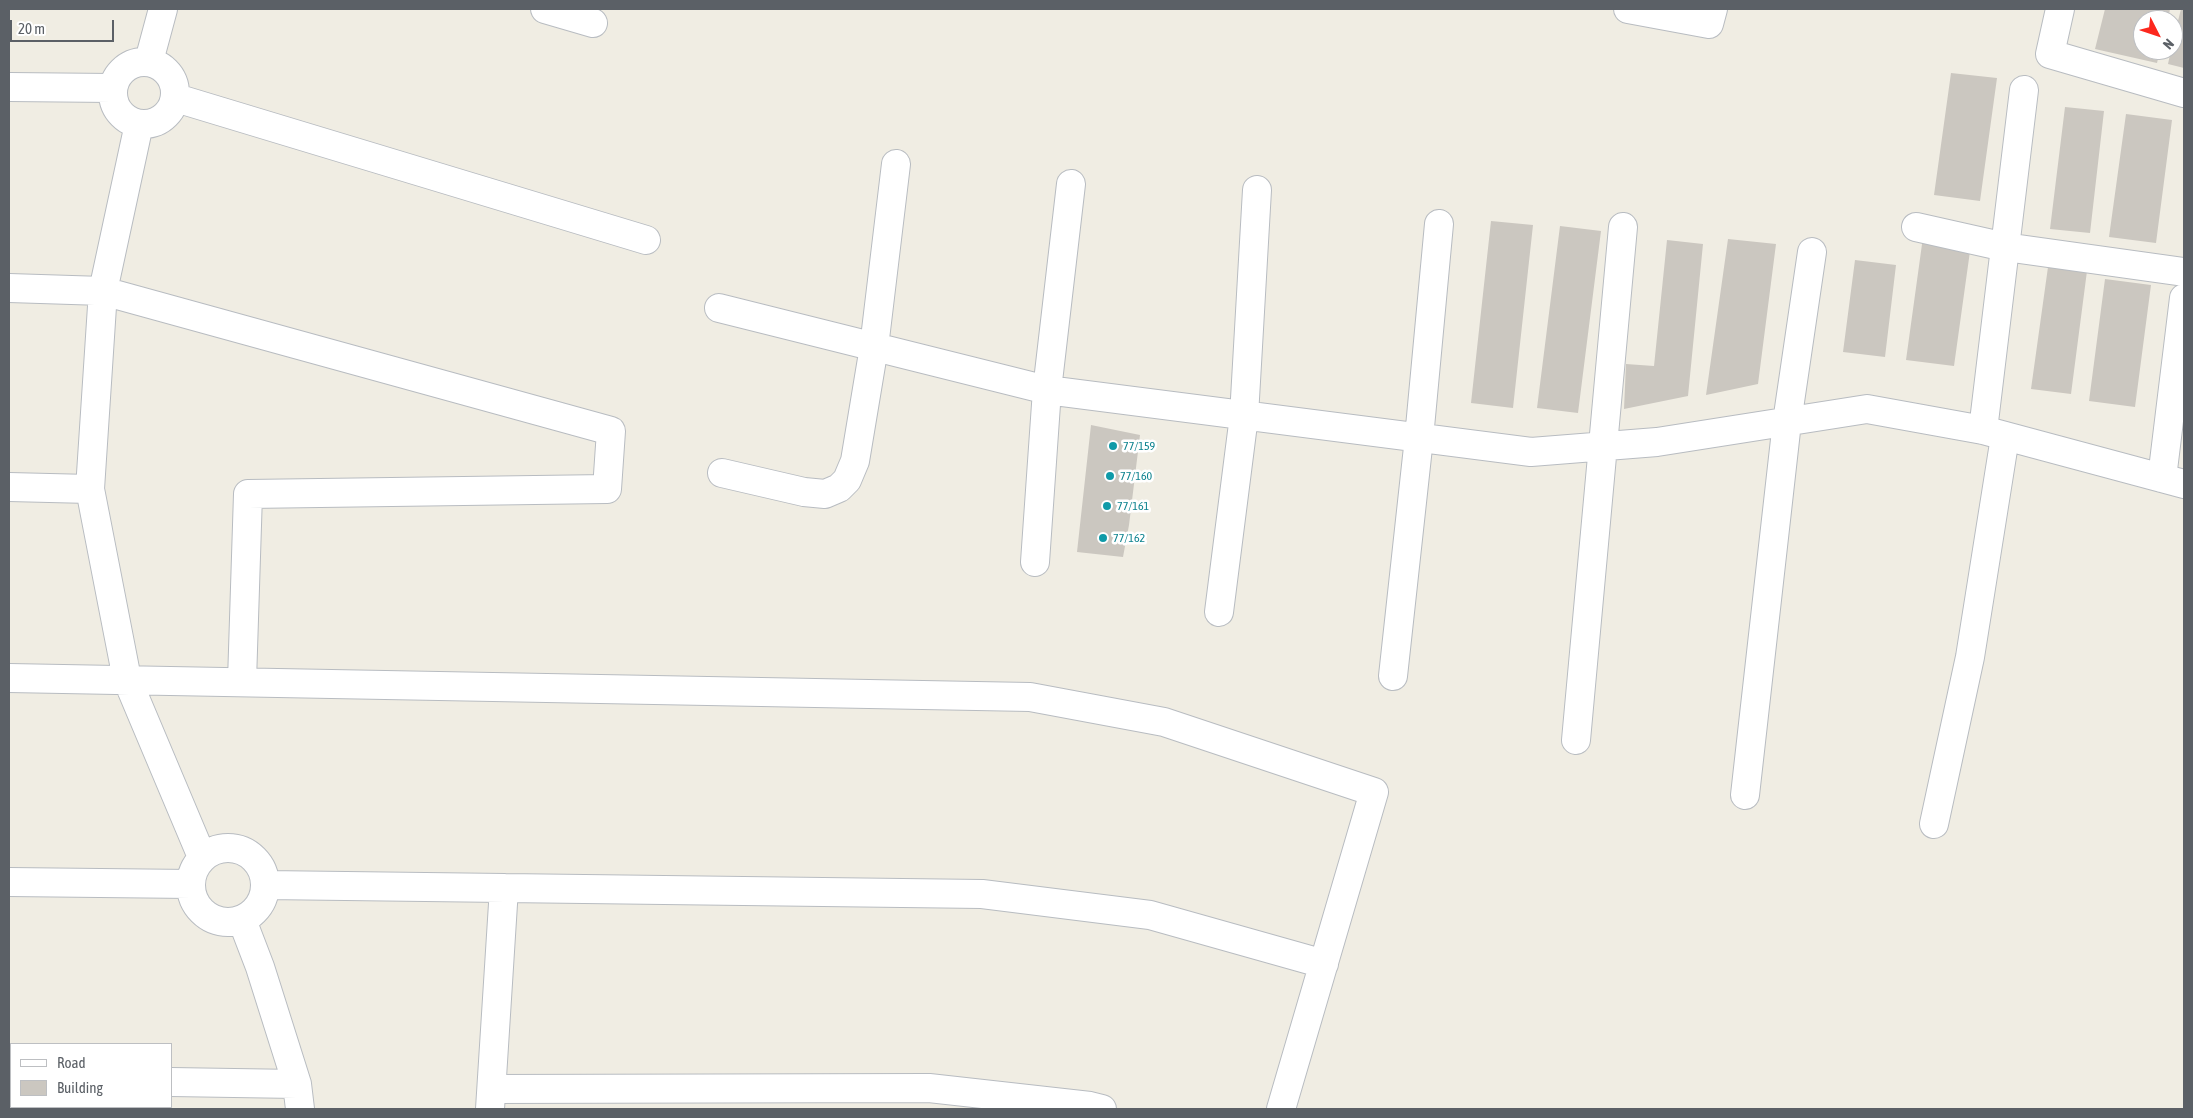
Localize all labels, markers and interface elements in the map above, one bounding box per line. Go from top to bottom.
scale bar [12,10,116,42]
north arrow [2133,10,2183,60]
text: 20 m [18,20,45,37]
text: N [2160,36,2177,53]
place label: 77/159 [1123,439,1155,453]
marker: 77/159 [1107,440,1119,452]
place label: 77/160 [1120,469,1152,483]
marker: 77/160 [1104,470,1116,482]
place label: 77/161 [1117,499,1149,513]
marker: 77/161 [1101,500,1113,512]
place label: 77/162 [1113,531,1145,545]
marker: 77/162 [1097,532,1109,544]
legend [10,1043,172,1108]
text: Road [57,1054,86,1071]
text: Building [57,1079,103,1096]

